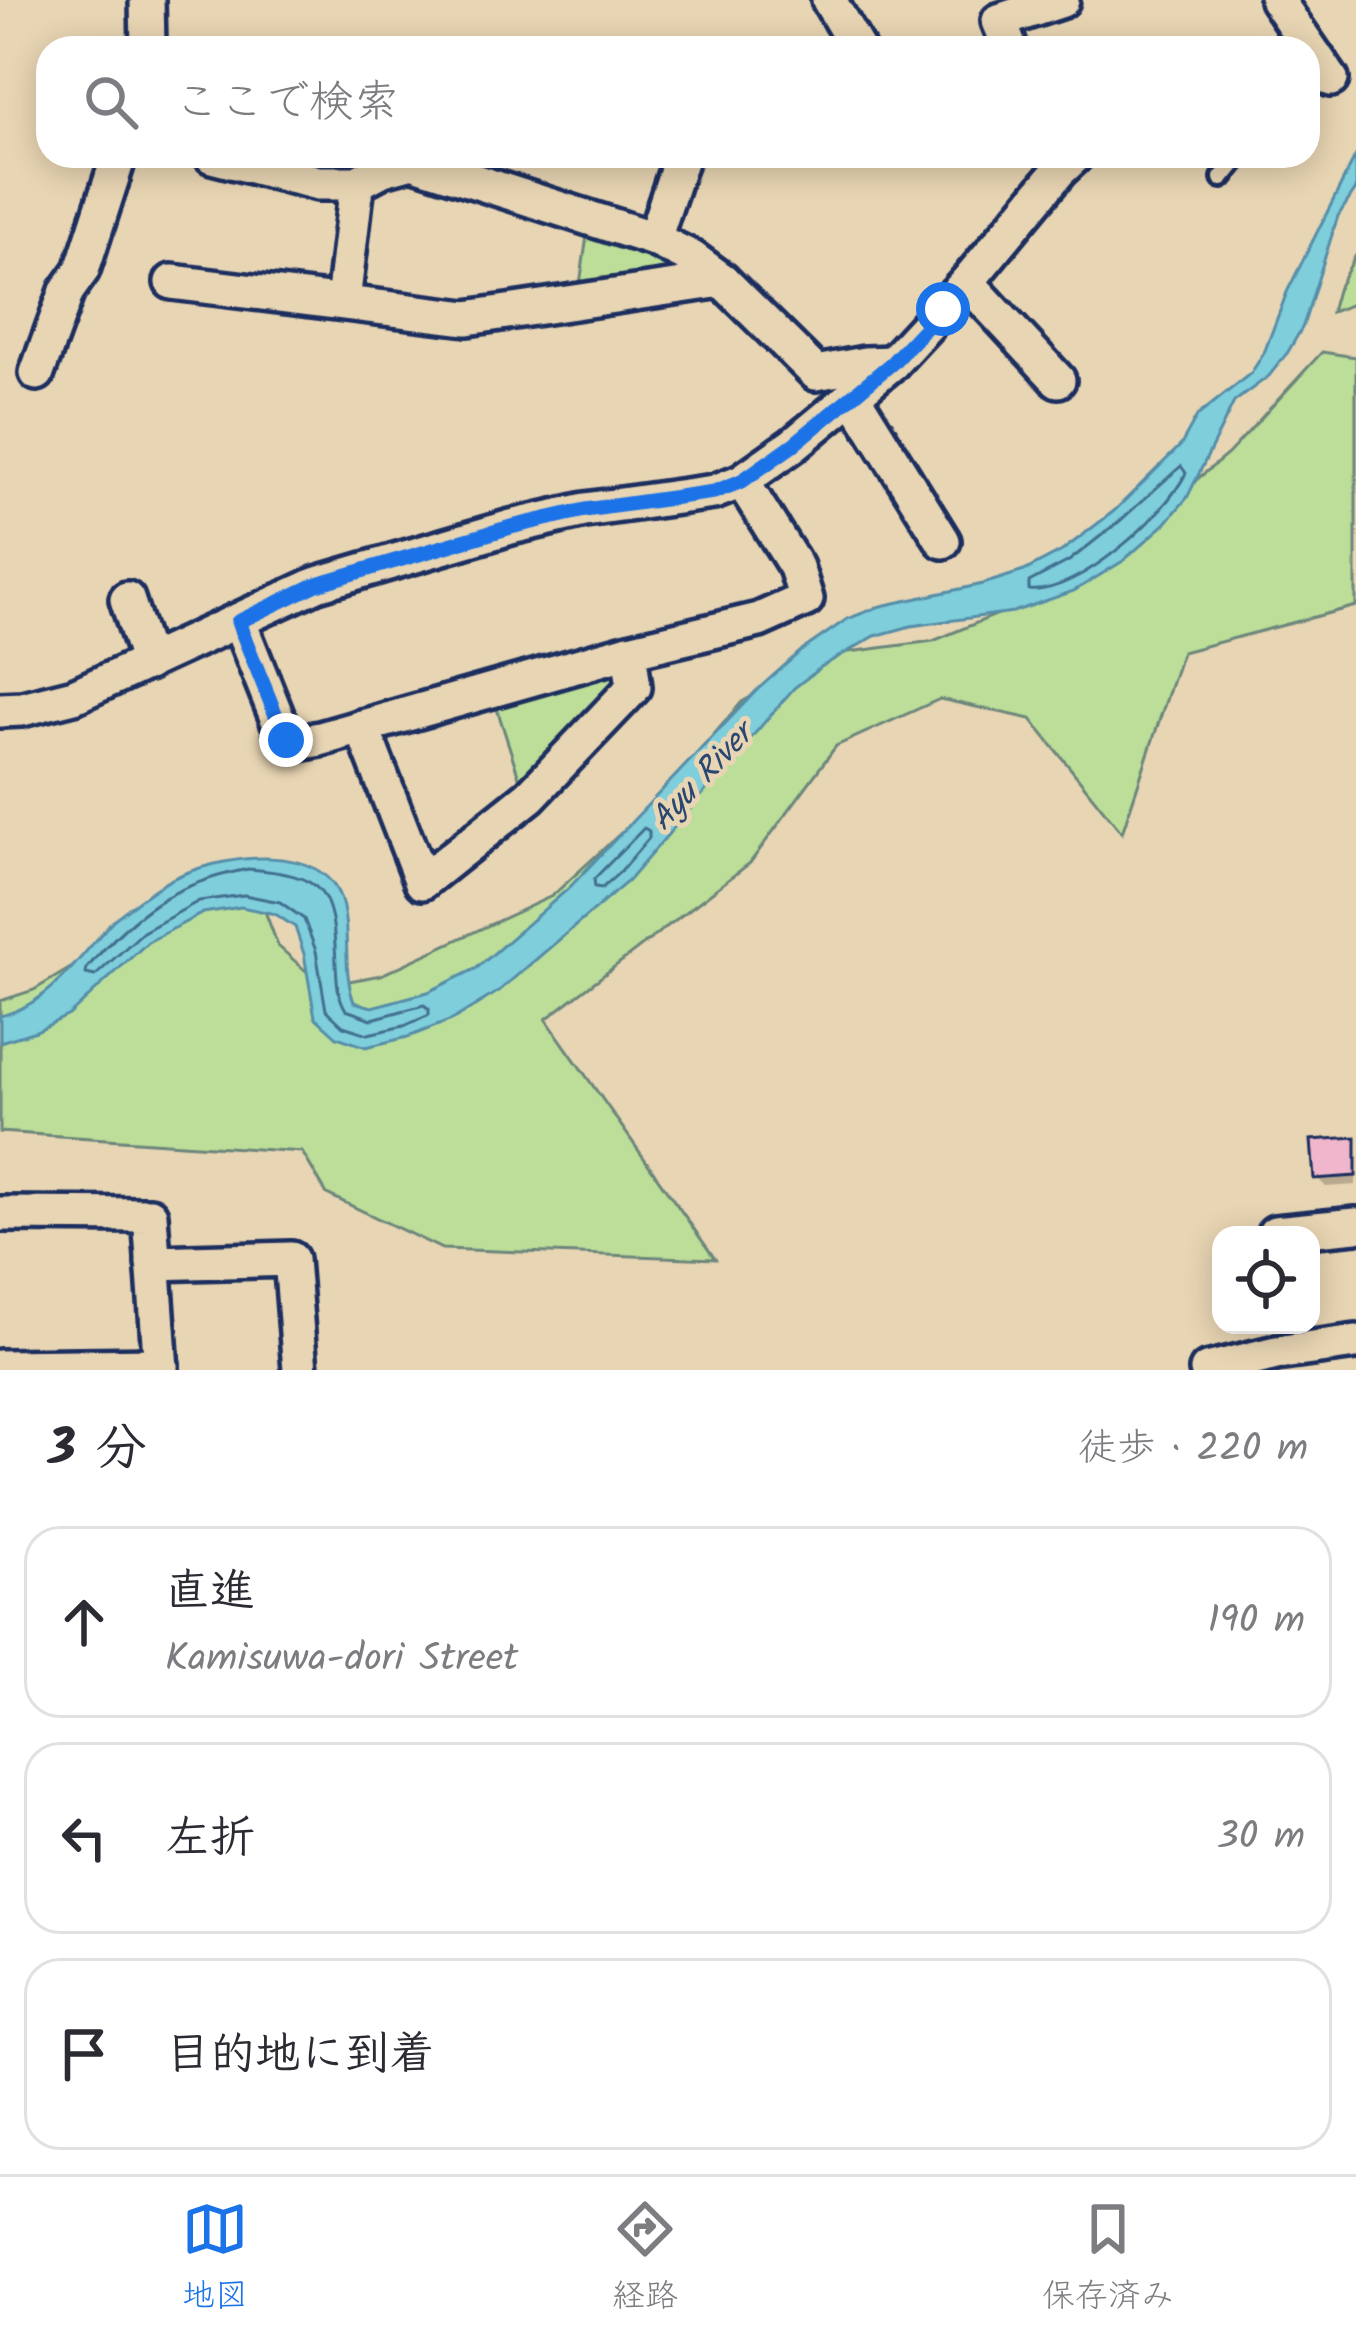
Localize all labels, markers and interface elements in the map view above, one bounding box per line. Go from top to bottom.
search box [36,36,1320,168]
text: ここで検索 [174,68,399,140]
icon: search [78,69,144,135]
route start [916,282,970,336]
water label: Ayu River [638,708,771,845]
route end [259,713,313,767]
map controls [1212,1226,1320,1334]
button: locate [1212,1226,1320,1334]
text: 3 分 [48,1410,147,1491]
text: 徒歩 · 220 m [1078,1419,1308,1481]
text: 直進 [165,1557,255,1629]
icon: ahead [51,1589,117,1655]
text: 190 m [1208,1591,1305,1653]
text: Kamisuwa-dori Street [165,1629,518,1691]
text: 左折 [165,1804,255,1876]
icon: left [51,1805,117,1871]
text: 30 m [1217,1807,1305,1869]
text: 目的地に到着 [165,2020,435,2092]
icon: arrive [51,2021,117,2087]
tab: 地図 [182,2196,248,2324]
tab: 経路 [612,2196,678,2324]
tab: 保存済み [1042,2196,1174,2324]

